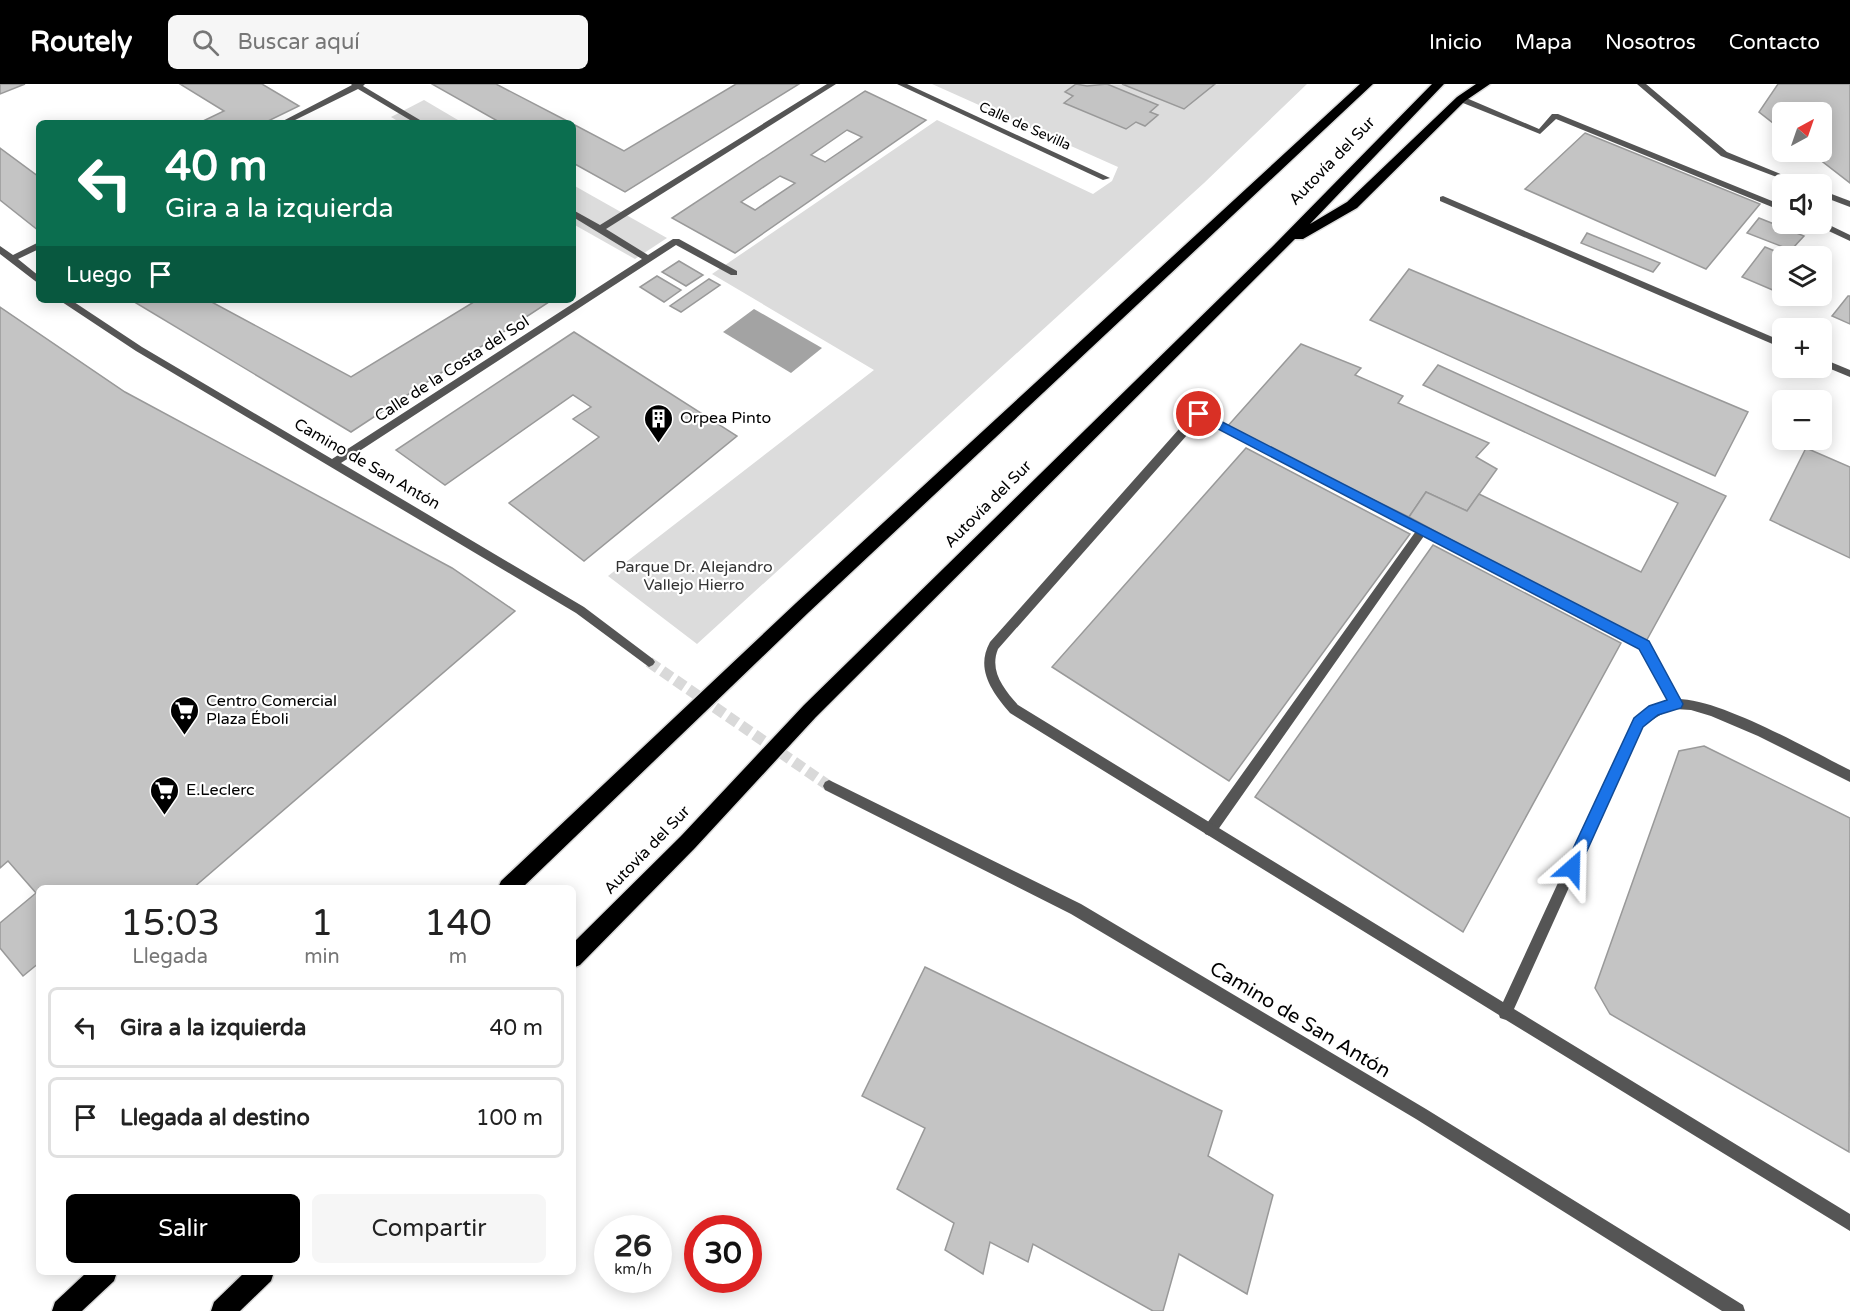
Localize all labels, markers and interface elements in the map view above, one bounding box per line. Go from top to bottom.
search box [168,15,588,69]
text: Routely [30,25,132,59]
icon: search [189,26,222,59]
text: Buscar aquí [237,29,360,55]
text: Inicio [1429,30,1482,55]
text: Mapa [1515,30,1572,55]
text: Nosotros [1605,30,1696,55]
text: Contacto [1729,30,1820,55]
street label: Calle de Sevilla [976,98,1074,154]
north arrow [1772,102,1832,162]
map controls [1772,102,1832,450]
street label: Autovía del Sur [1285,112,1380,210]
text: 40 m [165,141,267,192]
icon: left [66,144,144,222]
button: sound [1772,174,1832,234]
text: Gira a la izquierda [165,192,394,225]
button: layers [1772,246,1832,306]
icon: arrive [144,258,177,291]
text: Luego [66,262,132,288]
street label: Calle de la Costa del Sol [371,312,533,426]
button: + [1772,318,1832,378]
pin [1173,388,1224,439]
button: − [1772,390,1832,450]
icon: arrive [1182,397,1215,430]
building icon: Orpea Pinto [643,402,675,444]
place label: Orpea Pinto [680,408,771,428]
street label: Camino de San Antón [290,414,444,514]
street label: Autovía del Sur [940,455,1037,552]
park label: Parque Dr. Alejandro Vallejo Hierro [615,557,773,595]
place label: Centro Comercial Plaza Éboli [206,691,337,729]
supermarket icon: Centro Comercial Plaza Éboli [169,694,201,736]
supermarket icon: E.Leclerc [149,774,181,816]
place label: E.Leclerc [186,780,255,800]
street label: Autovía del Sur [600,801,695,899]
position arrow [1540,836,1604,900]
text: 15:03 [120,902,220,945]
text: 1 [311,902,333,945]
text: 140 [424,902,492,945]
text: Llegada [132,945,208,969]
text: min [304,945,340,969]
text: m [449,945,467,969]
street label: Camino de San Antón [1205,956,1395,1084]
icon: left [69,1011,102,1044]
text: Gira a la izquierda [120,1015,306,1041]
text: 40 m [489,1015,543,1041]
icon: arrive [69,1101,102,1134]
text: Llegada al destino [120,1105,310,1131]
text: 100 m [476,1105,543,1131]
button: Salir [66,1194,300,1263]
button: Compartir [312,1194,546,1263]
speed limit sign: 30 [684,1215,762,1293]
text: 26 [614,1228,652,1265]
text: km/h [614,1260,652,1278]

